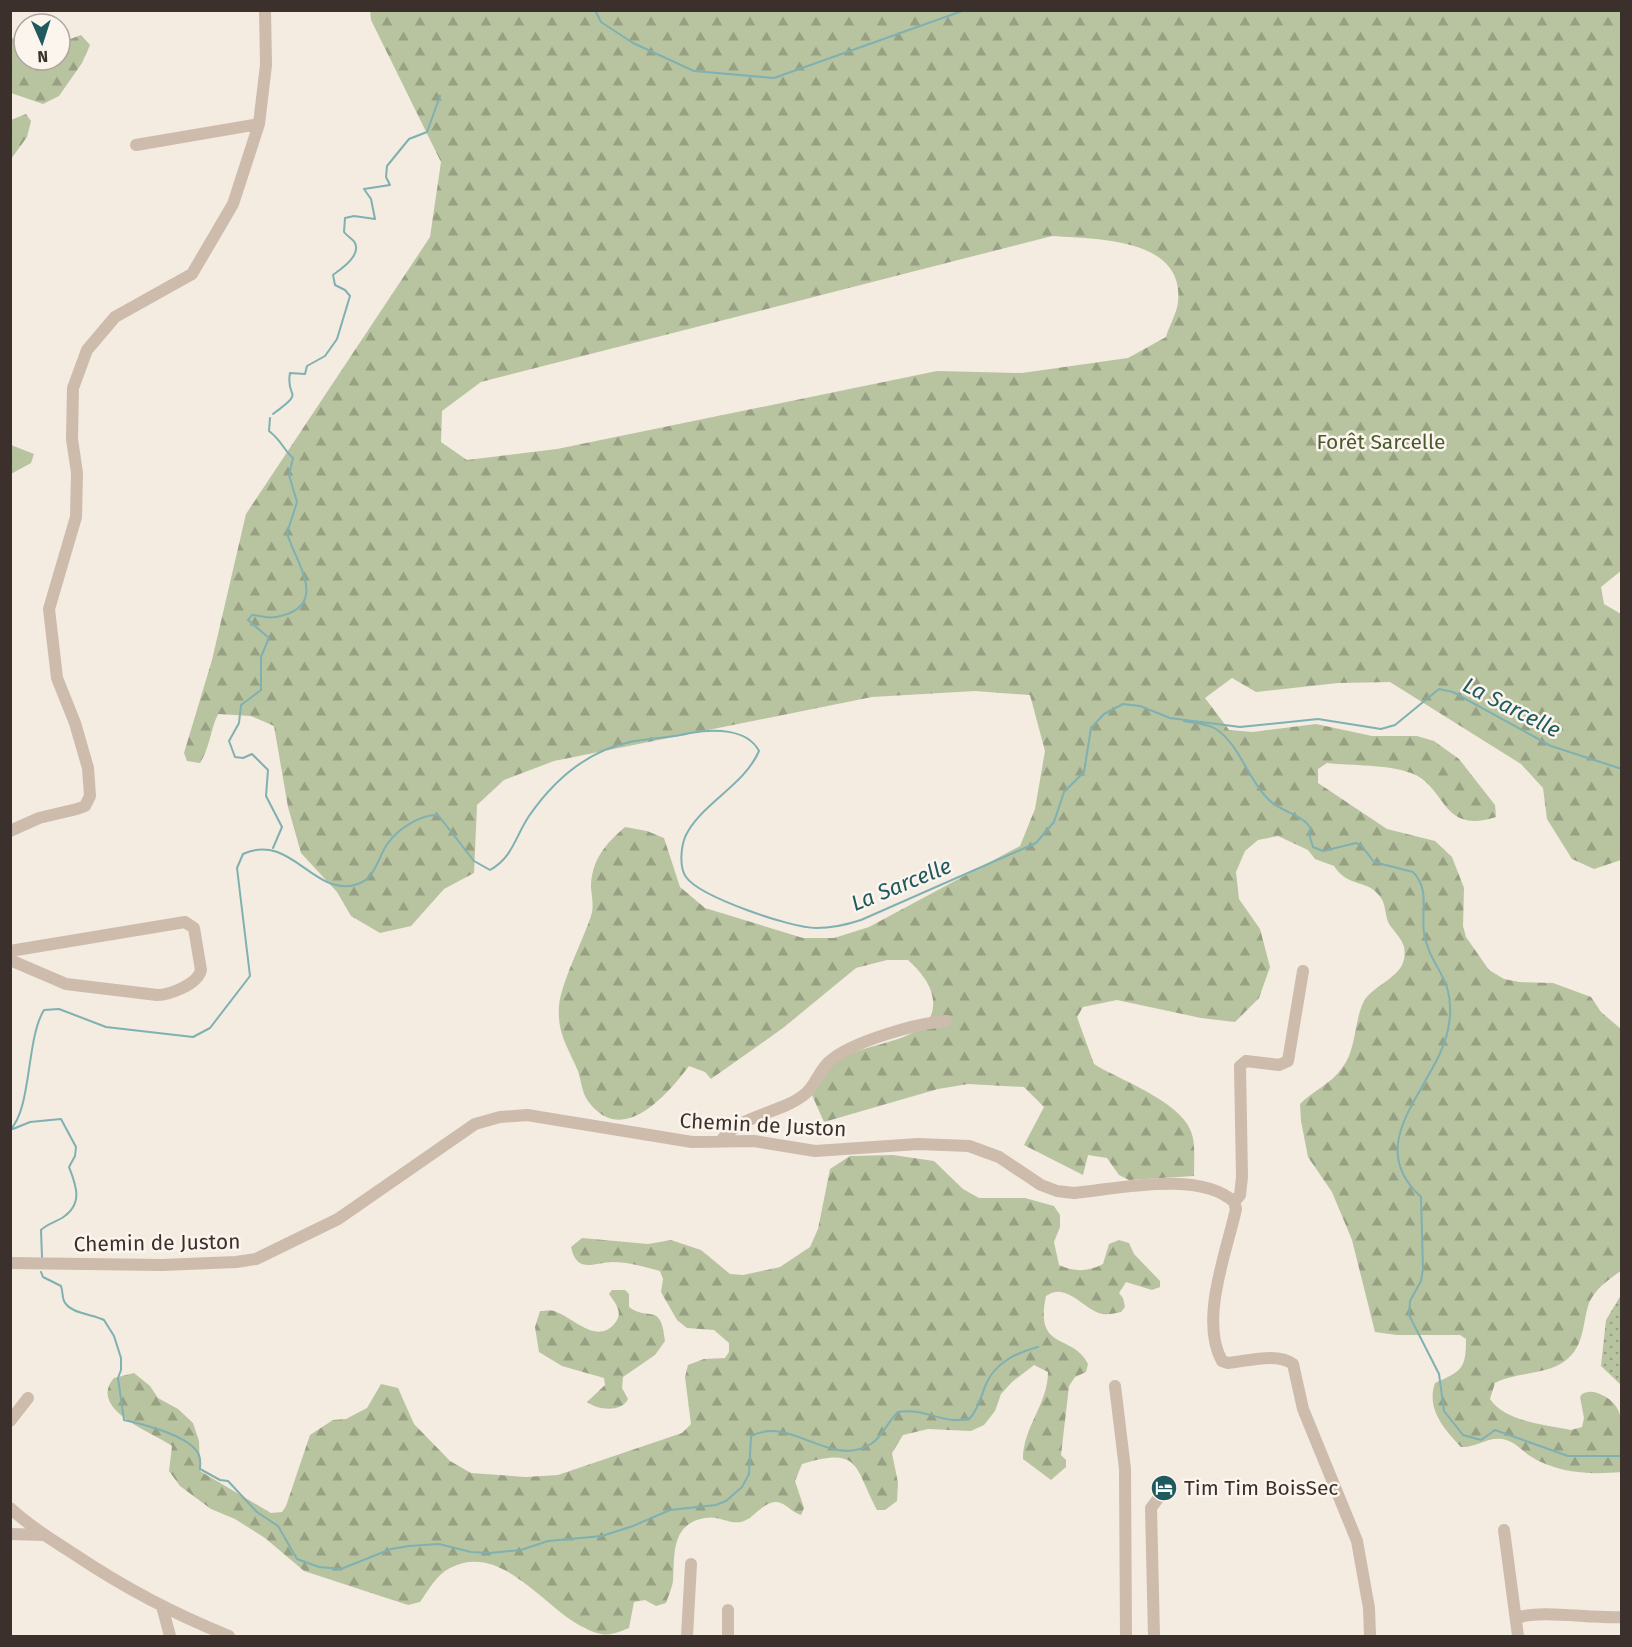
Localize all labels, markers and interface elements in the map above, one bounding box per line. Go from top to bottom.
north arrow [12,12,72,72]
text: N [37,47,49,66]
park label: Forêt Sarcelle [1317,429,1445,455]
water label: La Sarcelle [1458,671,1565,744]
water label: La Sarcelle [847,852,955,917]
street label: Chemin de Juston [679,1108,847,1142]
street label: Chemin de Juston [73,1229,241,1257]
hotel icon: Tim Tim BoisSec [1149,1473,1179,1503]
place label: Tim Tim BoisSec [1184,1475,1338,1501]

